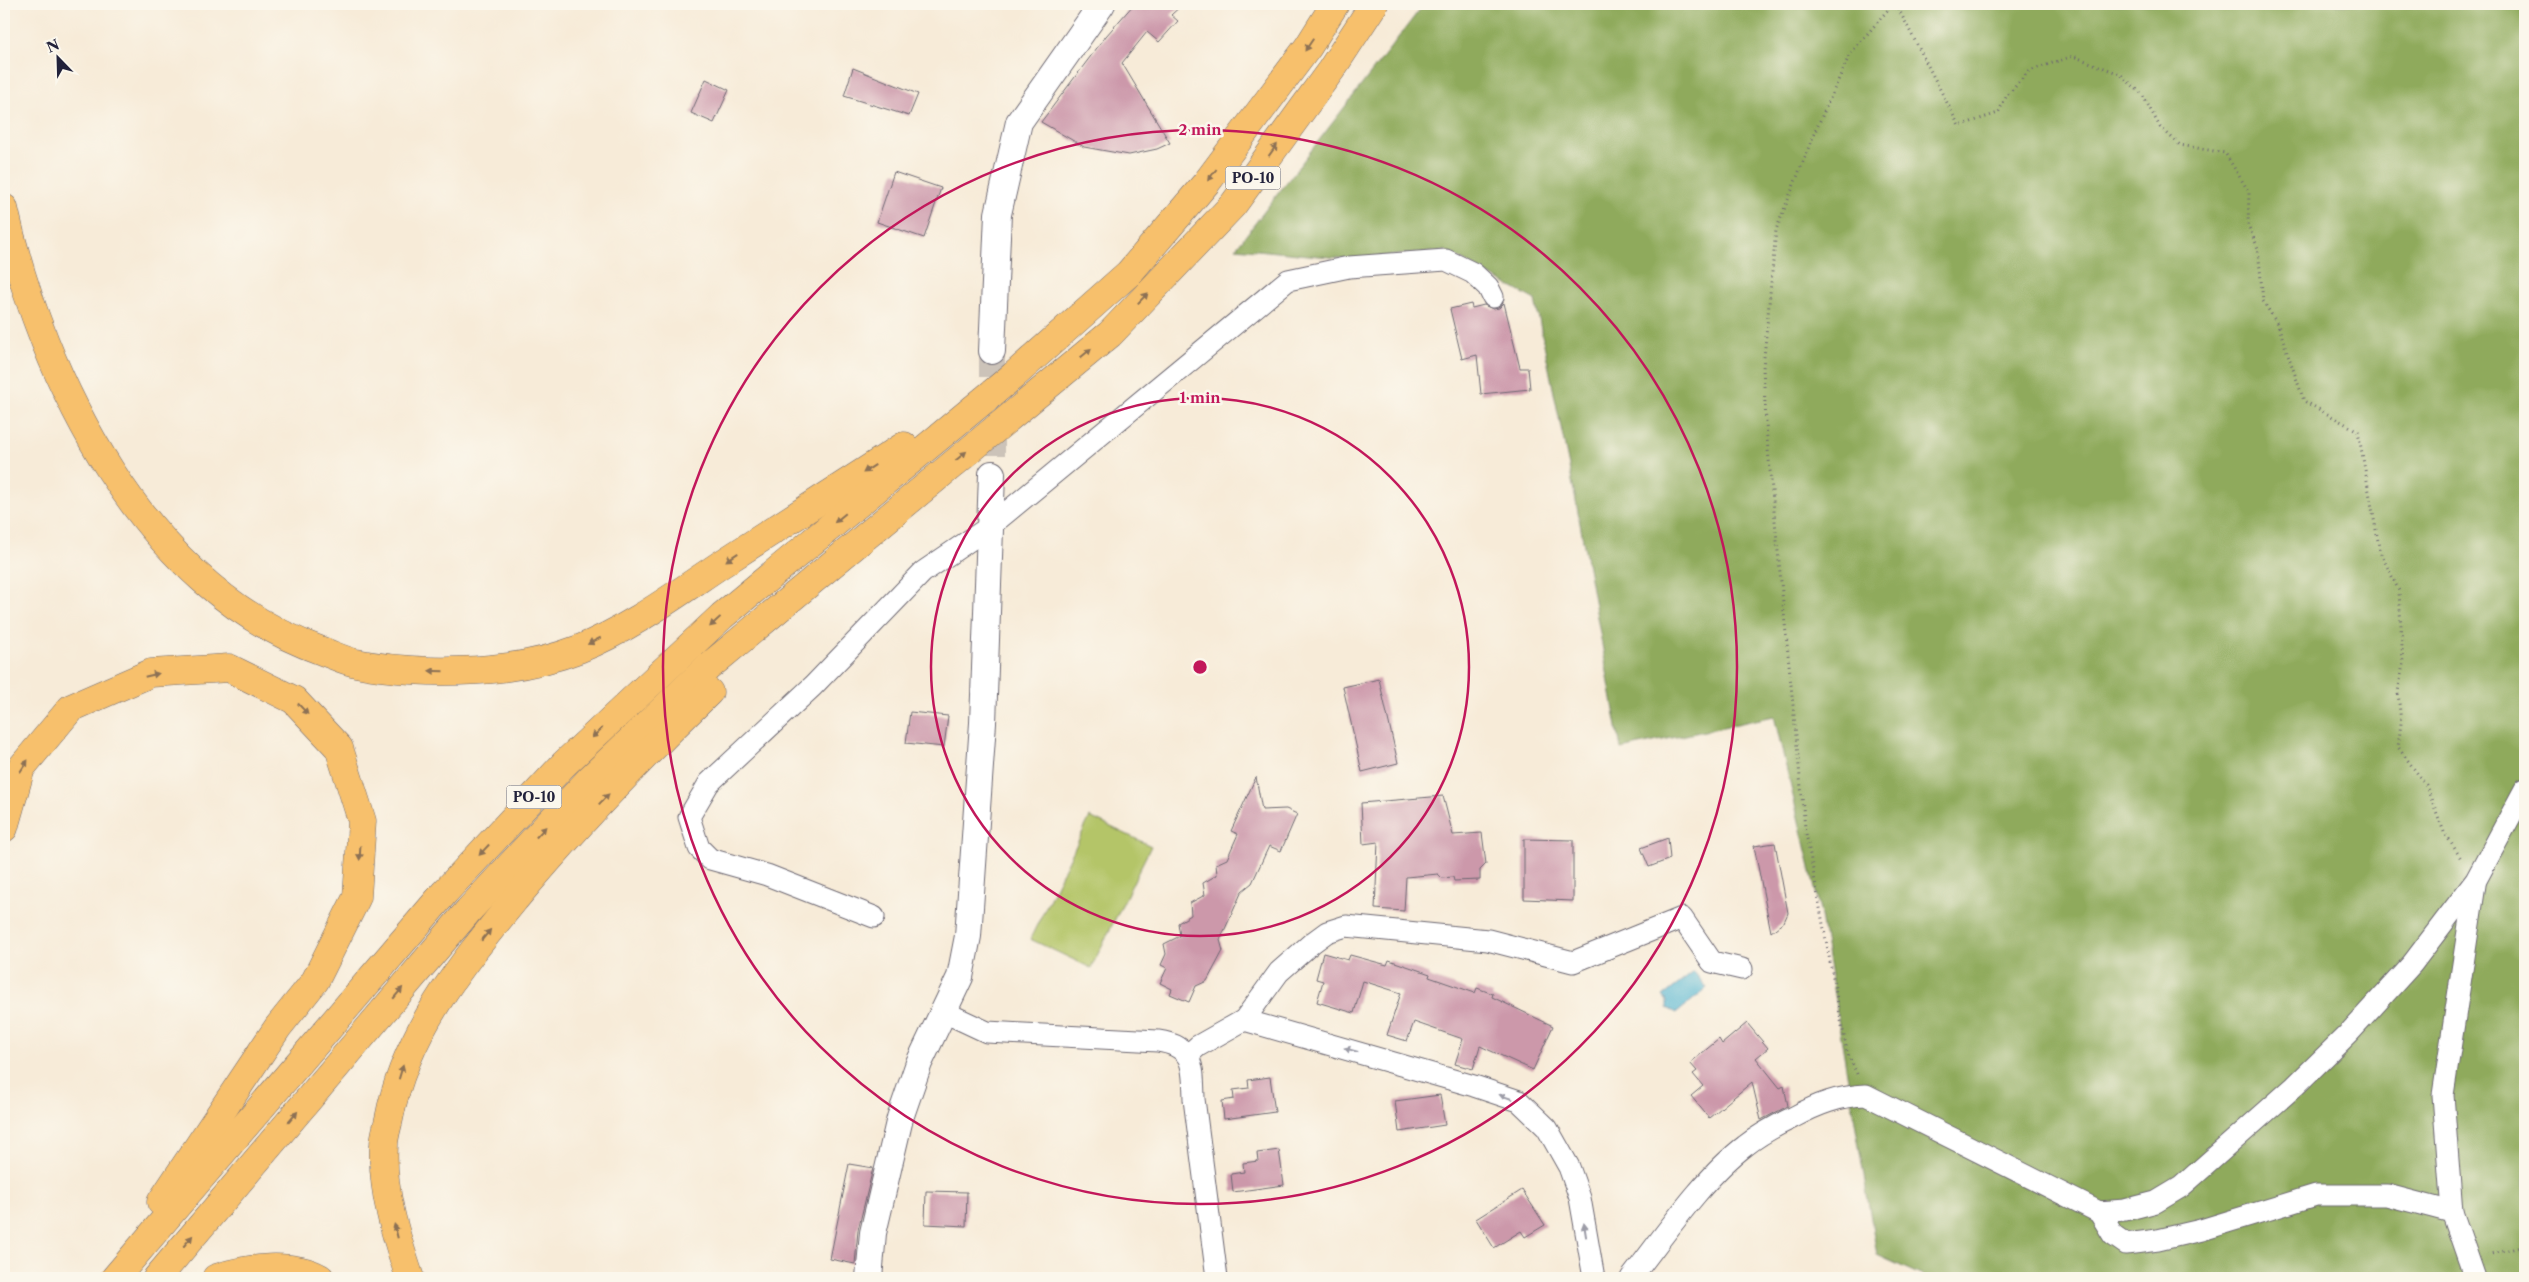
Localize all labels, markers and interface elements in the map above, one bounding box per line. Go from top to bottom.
north arrow [32,32,82,82]
text: N [44,35,62,57]
one-way arrow [1304,38,1314,52]
text: 2 min [1178,120,1222,139]
one-way arrow [1268,143,1278,157]
road number: PO-10 [1226,167,1280,190]
one-way arrow [1207,168,1218,181]
one-way arrow [1137,293,1149,305]
one-way arrow [1080,347,1092,359]
text: 1 min [1179,388,1221,407]
one-way arrow [954,451,967,462]
one-way arrow [862,464,875,474]
one-way arrow [834,513,847,524]
one-way arrow [726,552,739,562]
one-way arrow [710,616,722,628]
one-way arrow [586,637,601,645]
centre of rings [1191,658,1209,676]
one-way arrow [428,666,444,674]
one-way arrow [144,671,160,679]
one-way arrow [297,703,309,715]
one-way arrow [591,727,603,739]
one-way arrow [19,759,28,772]
road number: PO-10 [506,786,562,809]
one-way arrow [598,793,610,805]
one-way arrow [535,827,547,839]
one-way arrow [478,844,490,856]
one-way arrow [356,845,364,861]
one-way arrow [480,929,492,941]
one-way arrow [393,987,404,1000]
one-way arrow [1343,1045,1358,1053]
one-way arrow [398,1065,406,1080]
one-way arrow [1499,1093,1514,1100]
one-way arrow [288,1111,299,1124]
one-way arrow [1580,1222,1588,1238]
one-way arrow [392,1224,400,1239]
one-way arrow [183,1235,194,1248]

